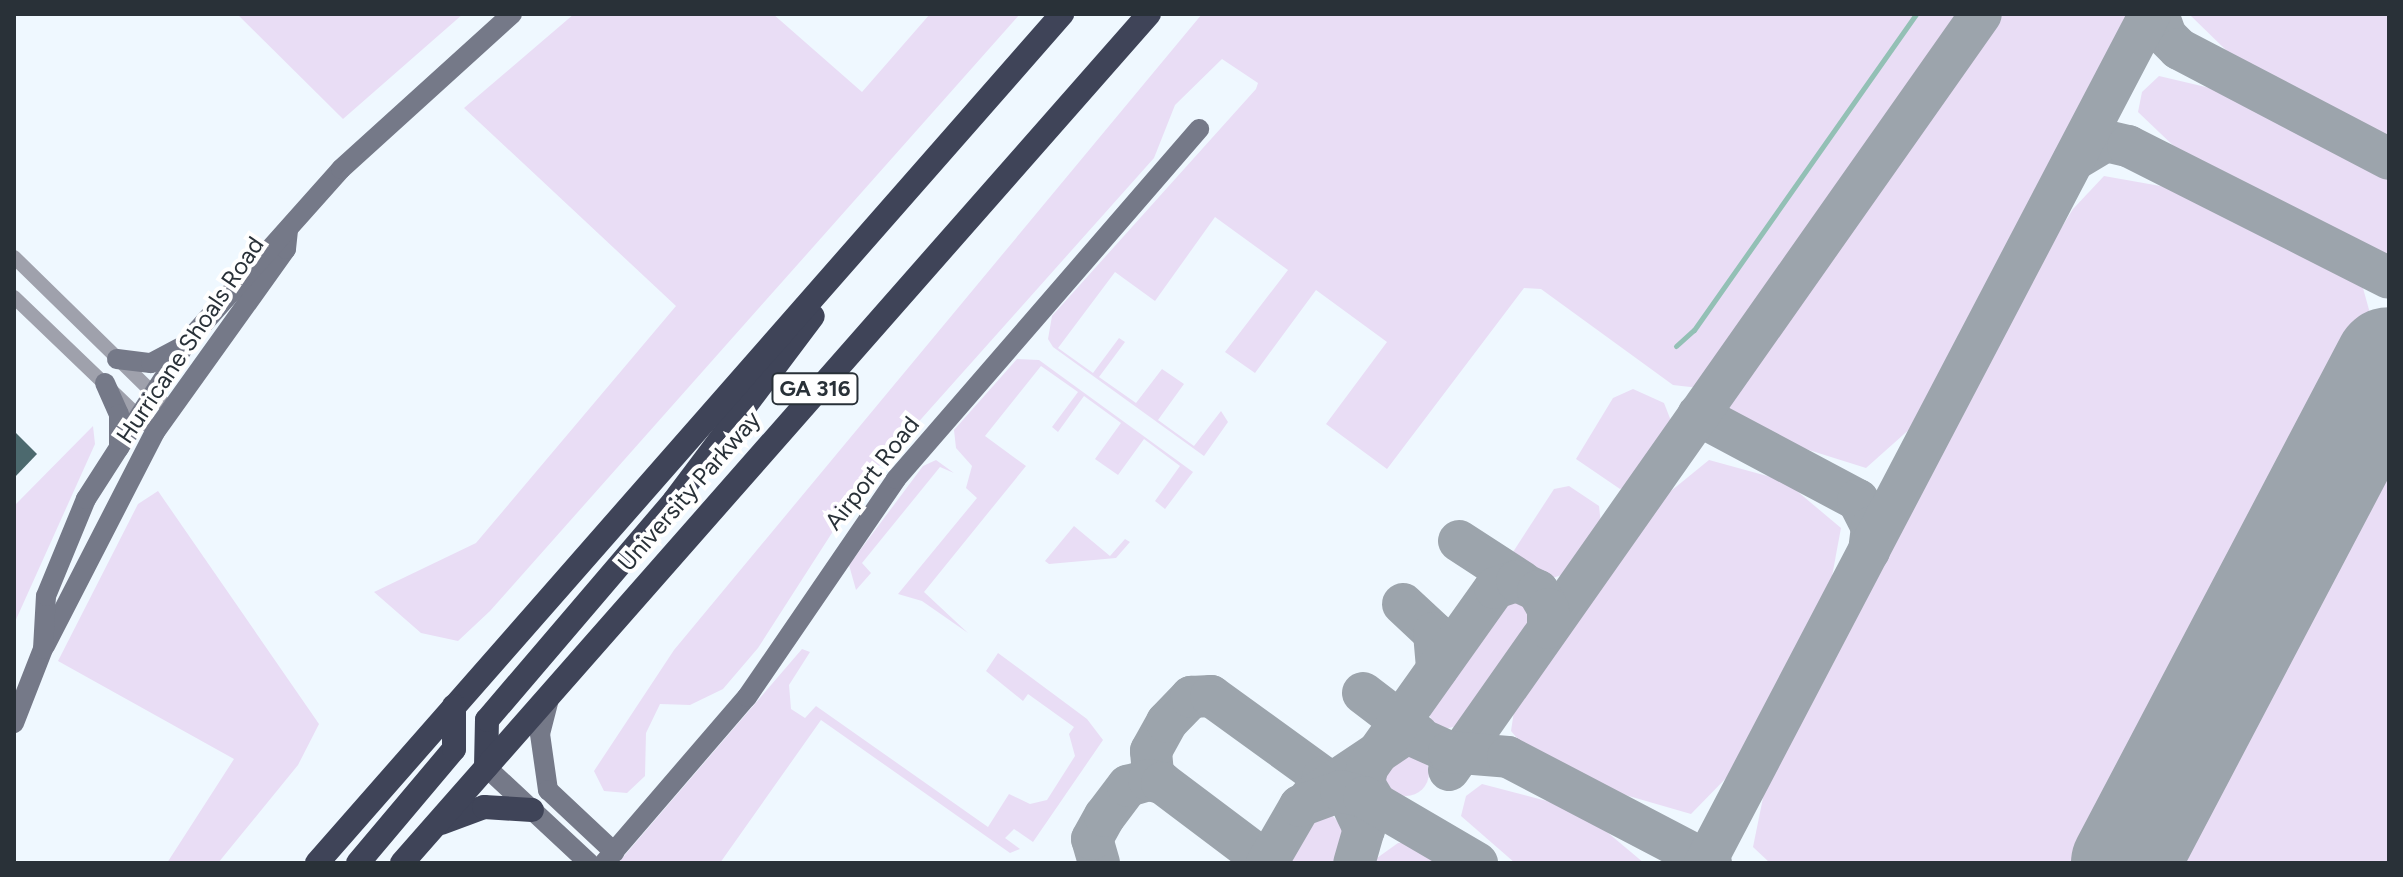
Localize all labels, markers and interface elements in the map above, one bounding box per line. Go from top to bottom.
street label: Hurricane Shoals Road [110,231,270,449]
road number: GA 316 [771,371,859,407]
street label: University Parkway [612,405,766,577]
street label: Airport Road [819,410,925,536]

